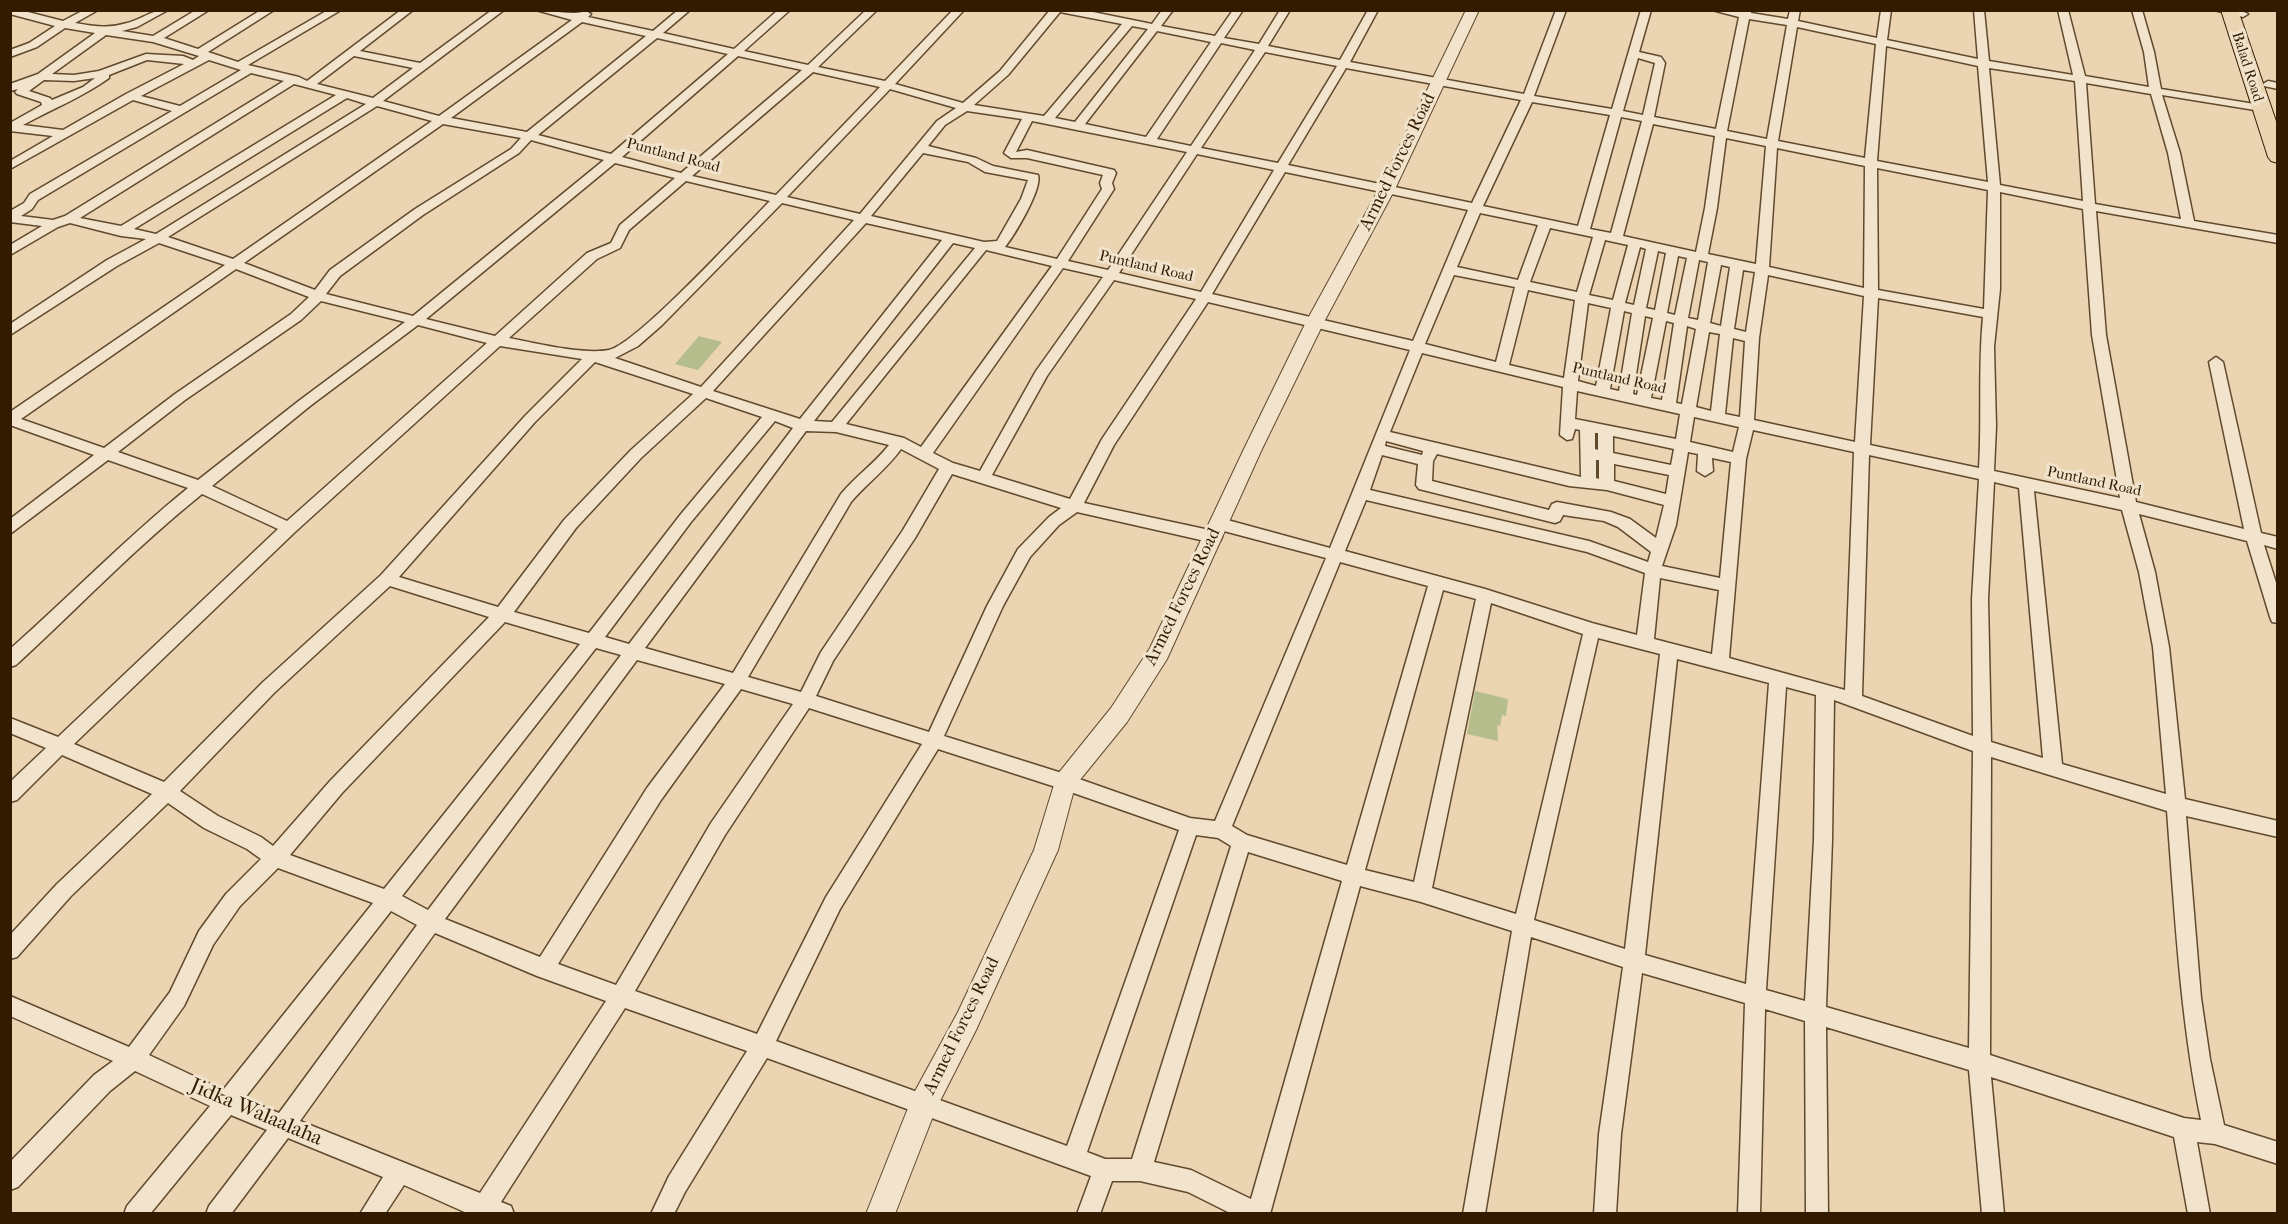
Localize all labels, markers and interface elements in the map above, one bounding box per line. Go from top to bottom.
street label: Balad Road [2227,30,2267,104]
street label: Armed Forces Road [1355,90,1441,234]
street label: Puntland Road [624,135,722,177]
street label: Puntland Road [1097,247,1195,287]
street label: Puntland Road [1570,359,1668,399]
street label: Puntland Road [2045,463,2143,501]
street label: Armed Forces Road [1140,525,1226,669]
street label: Armed Forces Road [919,954,1005,1098]
street label: Jidka Walaalaha [186,1074,326,1152]

